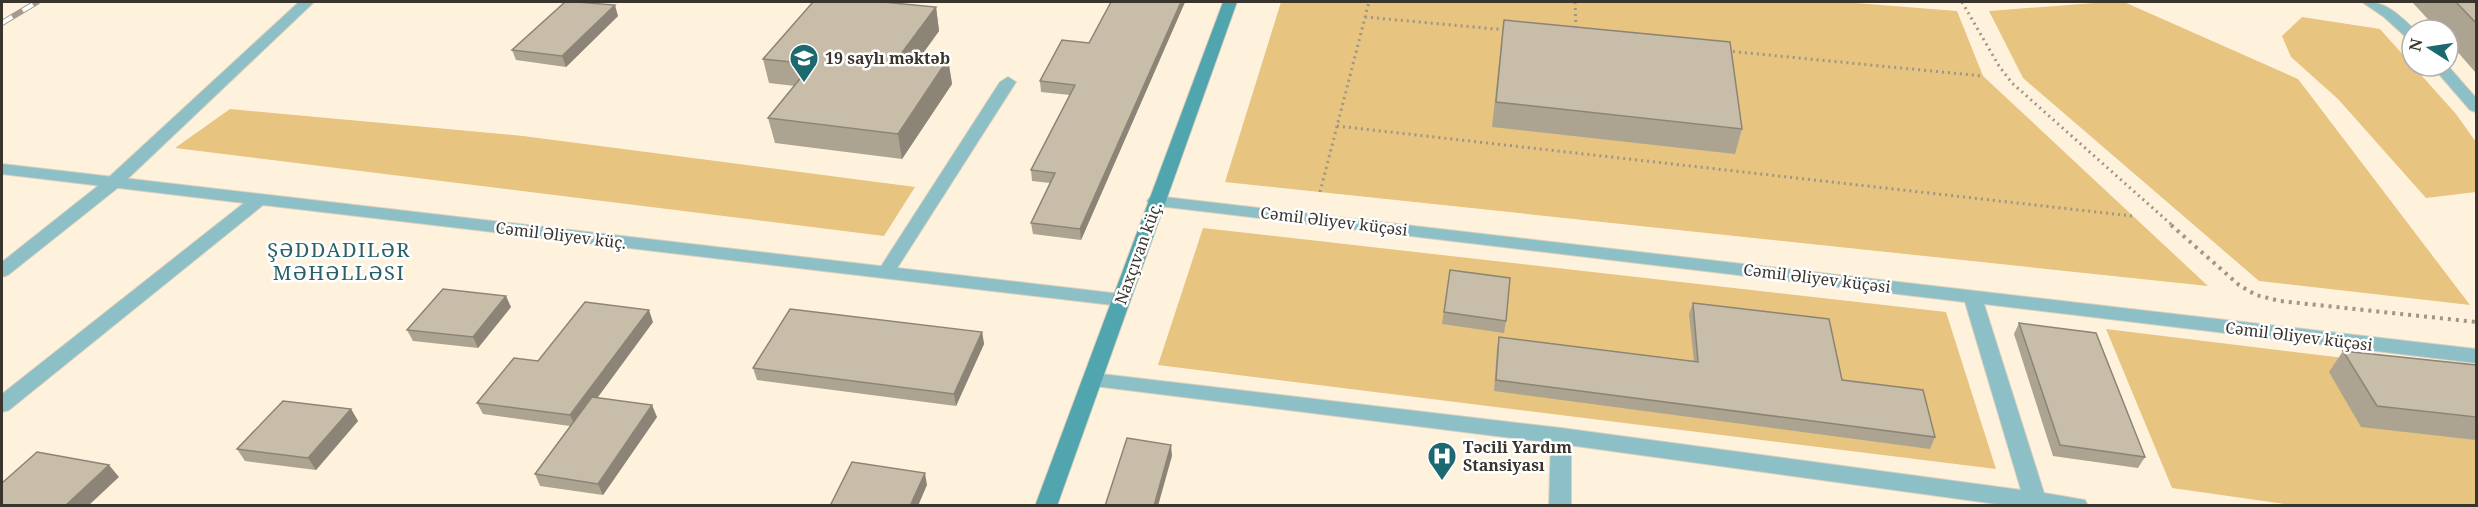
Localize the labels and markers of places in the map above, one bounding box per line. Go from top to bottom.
school or university icon: 19 saylı məktəb [788,42,820,84]
place label: 19 saylı məktəb [825,47,950,69]
place label: Təcili Yardım Stansiyası [1463,436,1572,476]
hospital icon: Təcili Yardım Stansiyası [1426,440,1458,482]

